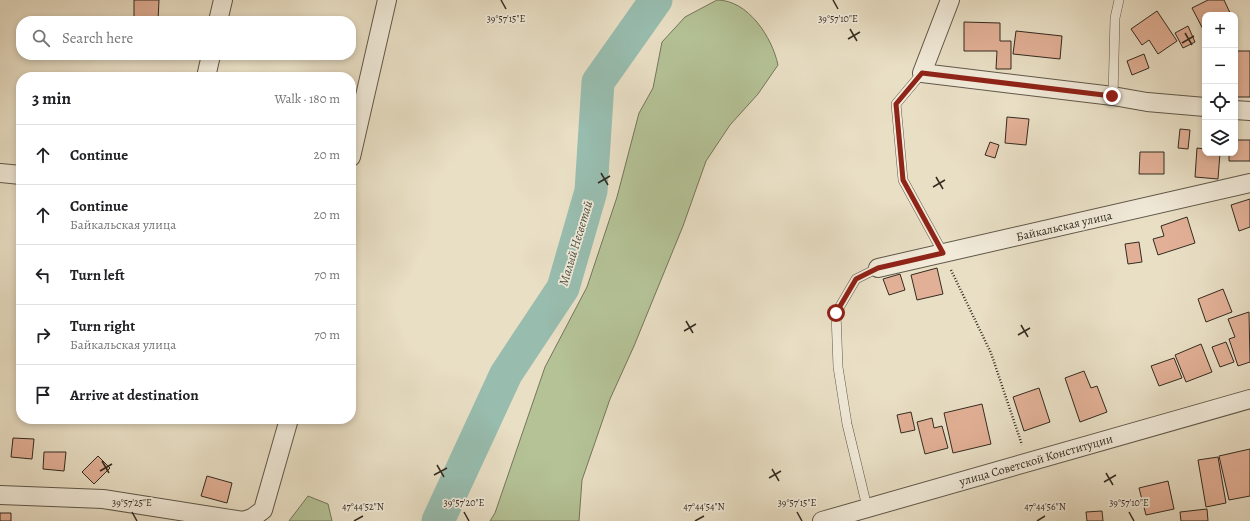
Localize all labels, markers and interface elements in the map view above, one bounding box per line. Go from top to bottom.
text: 39°57'15"E [487,12,525,25]
text: 39°57'10"E [818,12,858,25]
map controls [1202,12,1238,156]
button: + [1202,12,1238,48]
search box [16,16,356,60]
icon: search [30,27,52,49]
text: Search here [62,28,133,48]
button: − [1202,48,1238,84]
button: locate [1202,84,1238,120]
text: 3 min [32,87,71,110]
route end [1103,87,1121,105]
text: Walk · 180 m [274,90,340,107]
button: layers [1202,120,1238,156]
icon: ahead [32,144,54,166]
text: Continue [70,145,128,165]
text: 20 m [314,146,340,163]
text: Continue [70,196,128,216]
water label: Малый Несветай [554,198,597,288]
icon: ahead [32,204,54,226]
text: 20 m [314,206,340,223]
street label: Байкальская улица [1014,207,1114,245]
text: Байкальская улица [70,216,176,233]
icon: left [32,264,54,286]
text: Turn left [70,265,125,285]
text: 70 m [314,266,340,283]
route start [827,304,845,322]
text: Turn right [70,316,135,336]
icon: right [32,324,54,346]
text: 70 m [314,326,340,343]
text: Байкальская улица [70,336,176,353]
icon: arrive [32,384,54,406]
text: Arrive at destination [70,385,199,405]
street label: улица Советской Конституции [956,430,1115,490]
text: 39°57'25"E [112,496,152,509]
text: 39°57'20"E [444,496,485,509]
text: 39°57'15"E [778,496,816,509]
text: 39°57'10"E [1109,496,1149,509]
text: 47°44'52"N [342,500,384,513]
text: 47°44'54"N [683,500,725,513]
text: 47°44'56"N [1024,500,1066,513]

